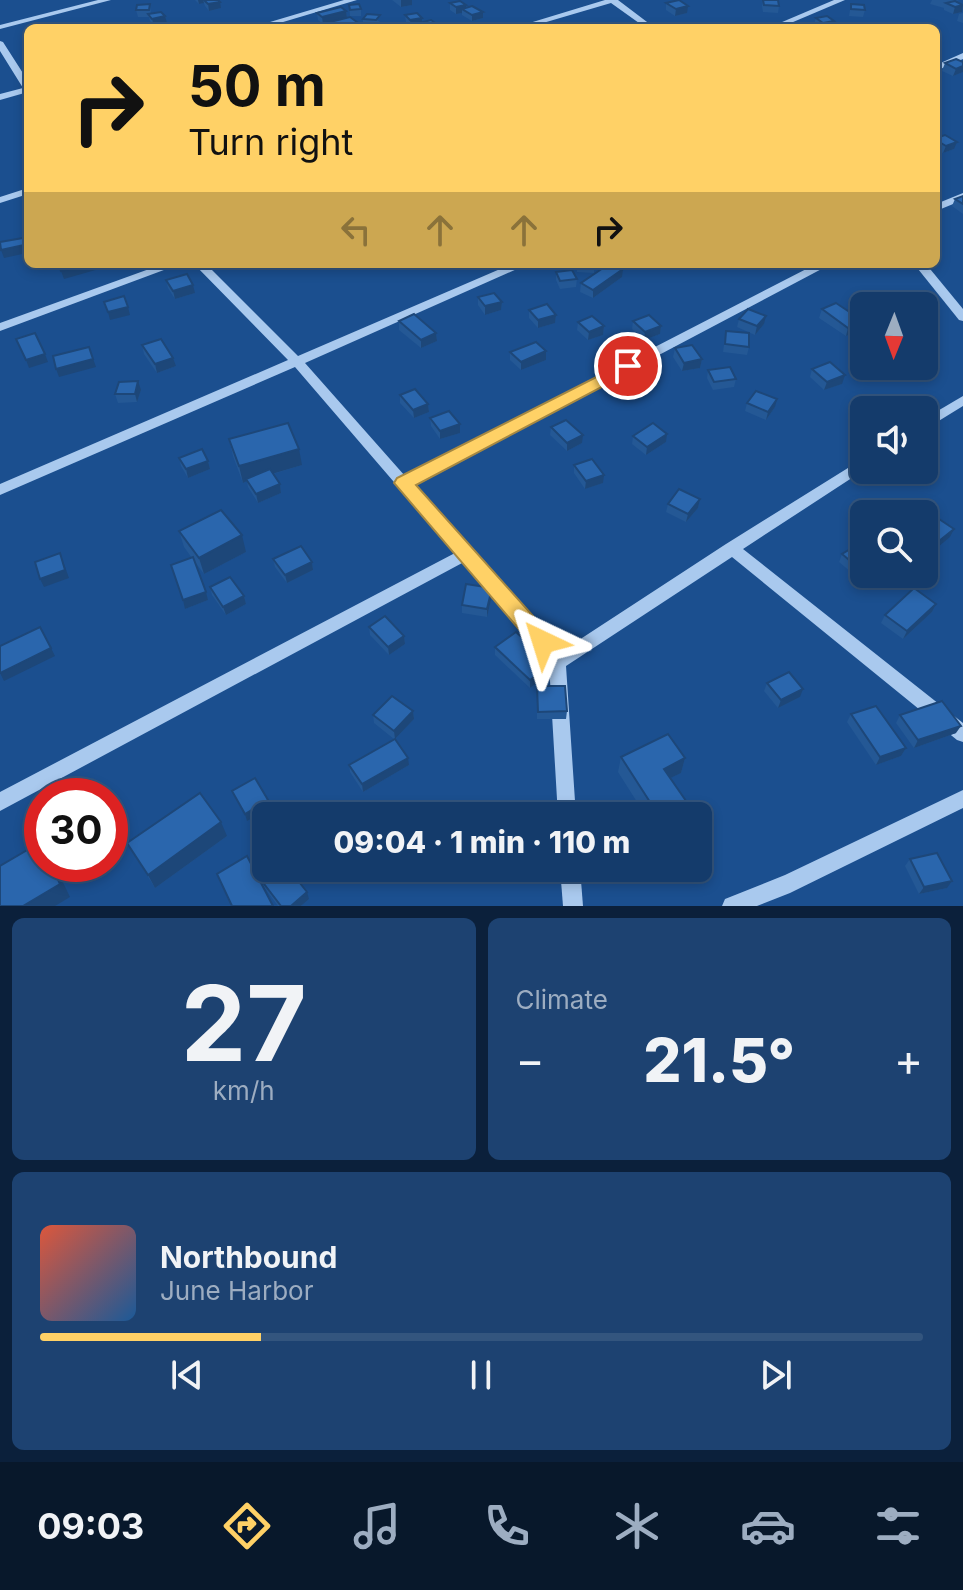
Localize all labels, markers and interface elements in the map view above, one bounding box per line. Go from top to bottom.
text: 50 m [188,52,326,120]
icon: right [56,56,160,160]
text: Turn right [188,120,353,164]
icon: left [334,208,378,252]
icon: ahead [418,208,462,252]
icon: ahead [502,208,546,252]
icon: right [586,208,630,252]
north arrow [850,292,938,380]
map controls [850,292,938,588]
pin [594,332,662,400]
icon: arrive [606,344,650,388]
button: sound [850,396,938,484]
button: search [850,500,938,588]
position arrow [501,600,585,684]
speed limit sign: 30 [24,778,128,882]
text: 09:04 · 1 min · 110 m [334,824,630,860]
text: 27 [181,960,307,1086]
text: Climate [516,984,608,1015]
text: 21.5° [643,1024,795,1096]
text: − [516,1033,545,1087]
text: + [894,1033,923,1087]
text: km/h [213,1075,275,1106]
text: Northbound [160,1239,337,1275]
text: June Harbor [160,1275,313,1306]
icon: previous [165,1353,209,1397]
icon: pause [459,1353,503,1397]
icon: next [754,1353,798,1397]
icon: directions [219,1498,275,1554]
icon: music [349,1498,405,1554]
icon: phone [479,1498,535,1554]
icon: climate [609,1498,665,1554]
icon: car [740,1498,796,1554]
icon: filters [870,1498,926,1554]
text: 09:03 [37,1504,144,1548]

